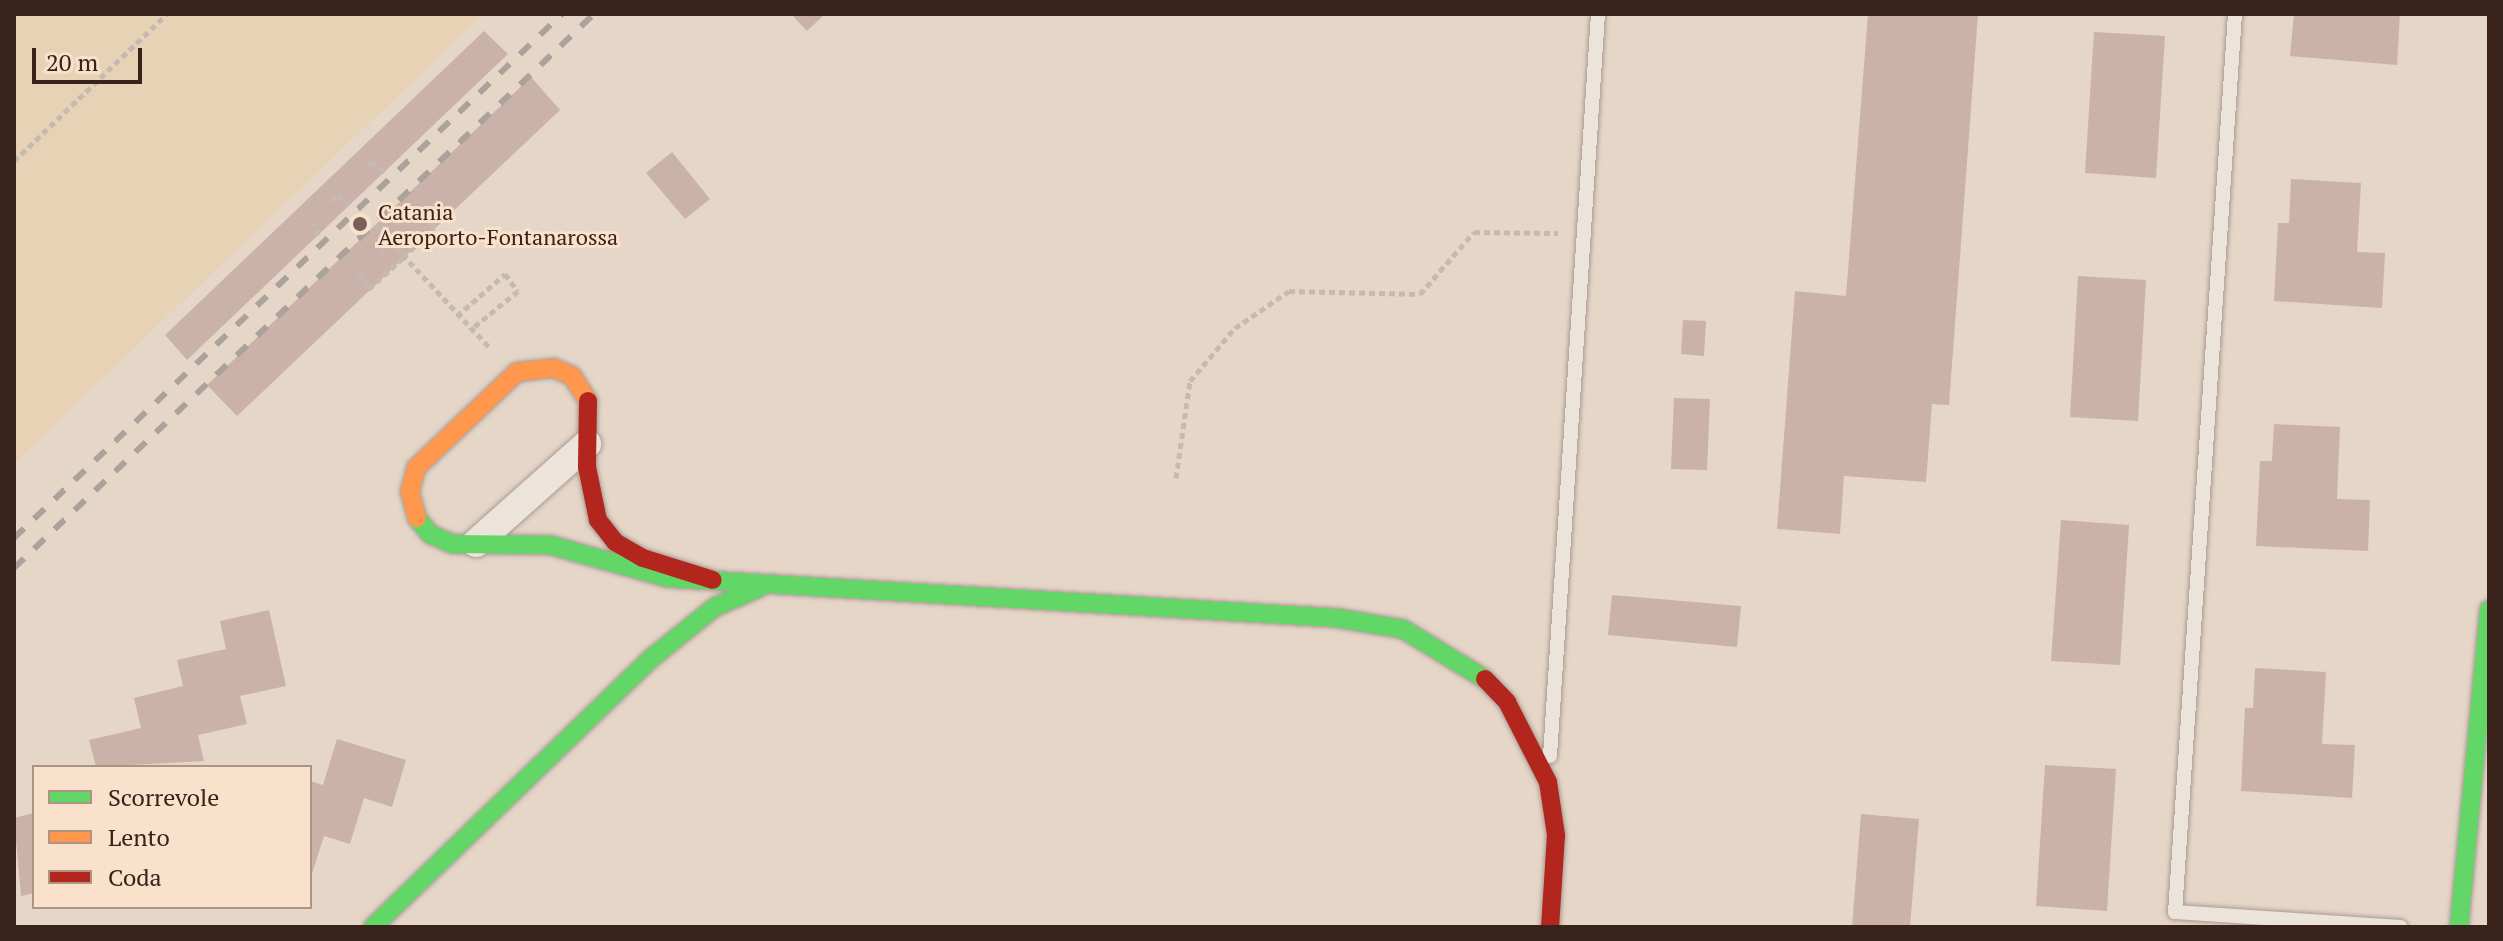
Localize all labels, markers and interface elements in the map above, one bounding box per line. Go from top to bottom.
scale bar [36,32,146,82]
text: 20 m [46,46,98,78]
place label: Catania Aeroporto-Fontanarossa [378,198,618,250]
marker: Catania Aeroporto-Fontanarossa [349,213,371,235]
legend [32,765,312,909]
text: Scorrevole [108,781,219,813]
text: Lento [108,821,170,853]
text: Coda [108,861,162,893]

